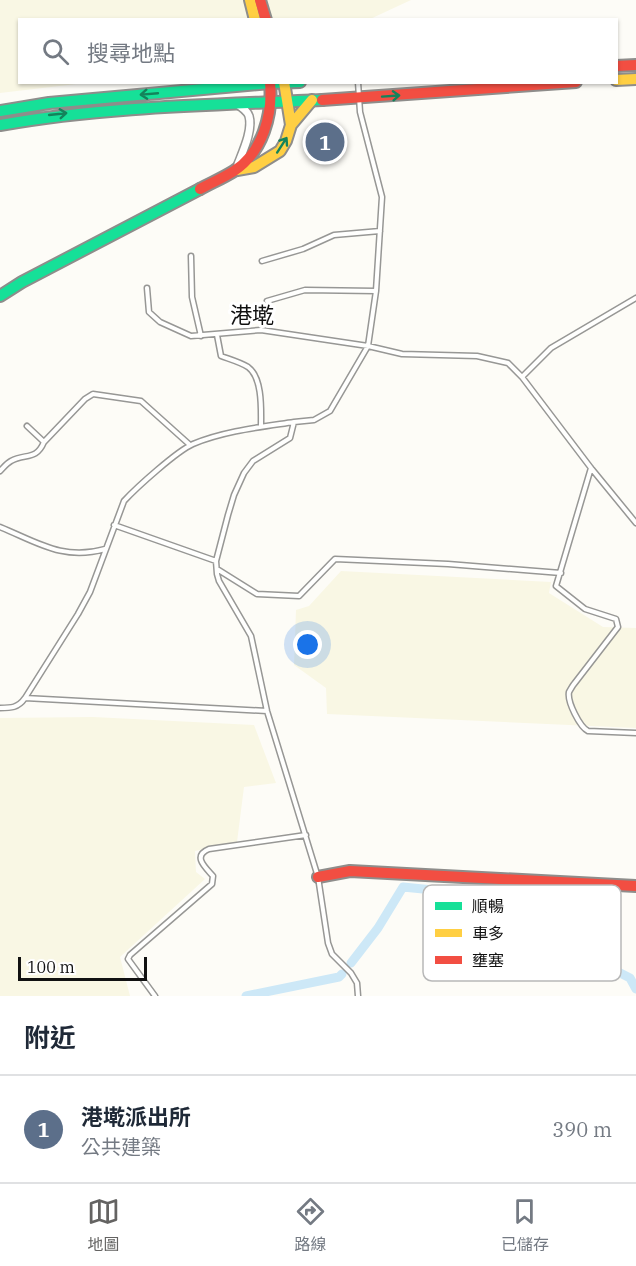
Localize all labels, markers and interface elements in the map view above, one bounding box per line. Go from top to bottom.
search box [18,18,618,84]
icon: search [39,35,72,68]
text: 搜尋地點 [87,38,175,67]
one-way arrow [139,89,159,100]
one-way arrow [381,90,401,101]
one-way arrow [47,108,67,119]
pin: 1 [306,120,344,164]
one-way arrow [277,137,289,154]
district label: 港墘 [230,300,274,329]
your location [293,630,322,659]
legend [423,885,621,981]
text: 順暢 [472,896,504,916]
text: 車多 [472,923,504,943]
text: 壅塞 [472,950,504,970]
scale bar [18,954,147,982]
text: 100 m [27,957,75,977]
text: 附近 [24,1020,76,1054]
text: 港墘派出所 [81,1102,191,1131]
text: 1 [38,1116,50,1143]
text: 390 m [552,1116,612,1143]
text: 公共建築 [81,1133,161,1160]
tab: 地圖 [87,1195,120,1255]
tab: 路線 [294,1195,327,1255]
tab: 已儲存 [501,1195,549,1255]

